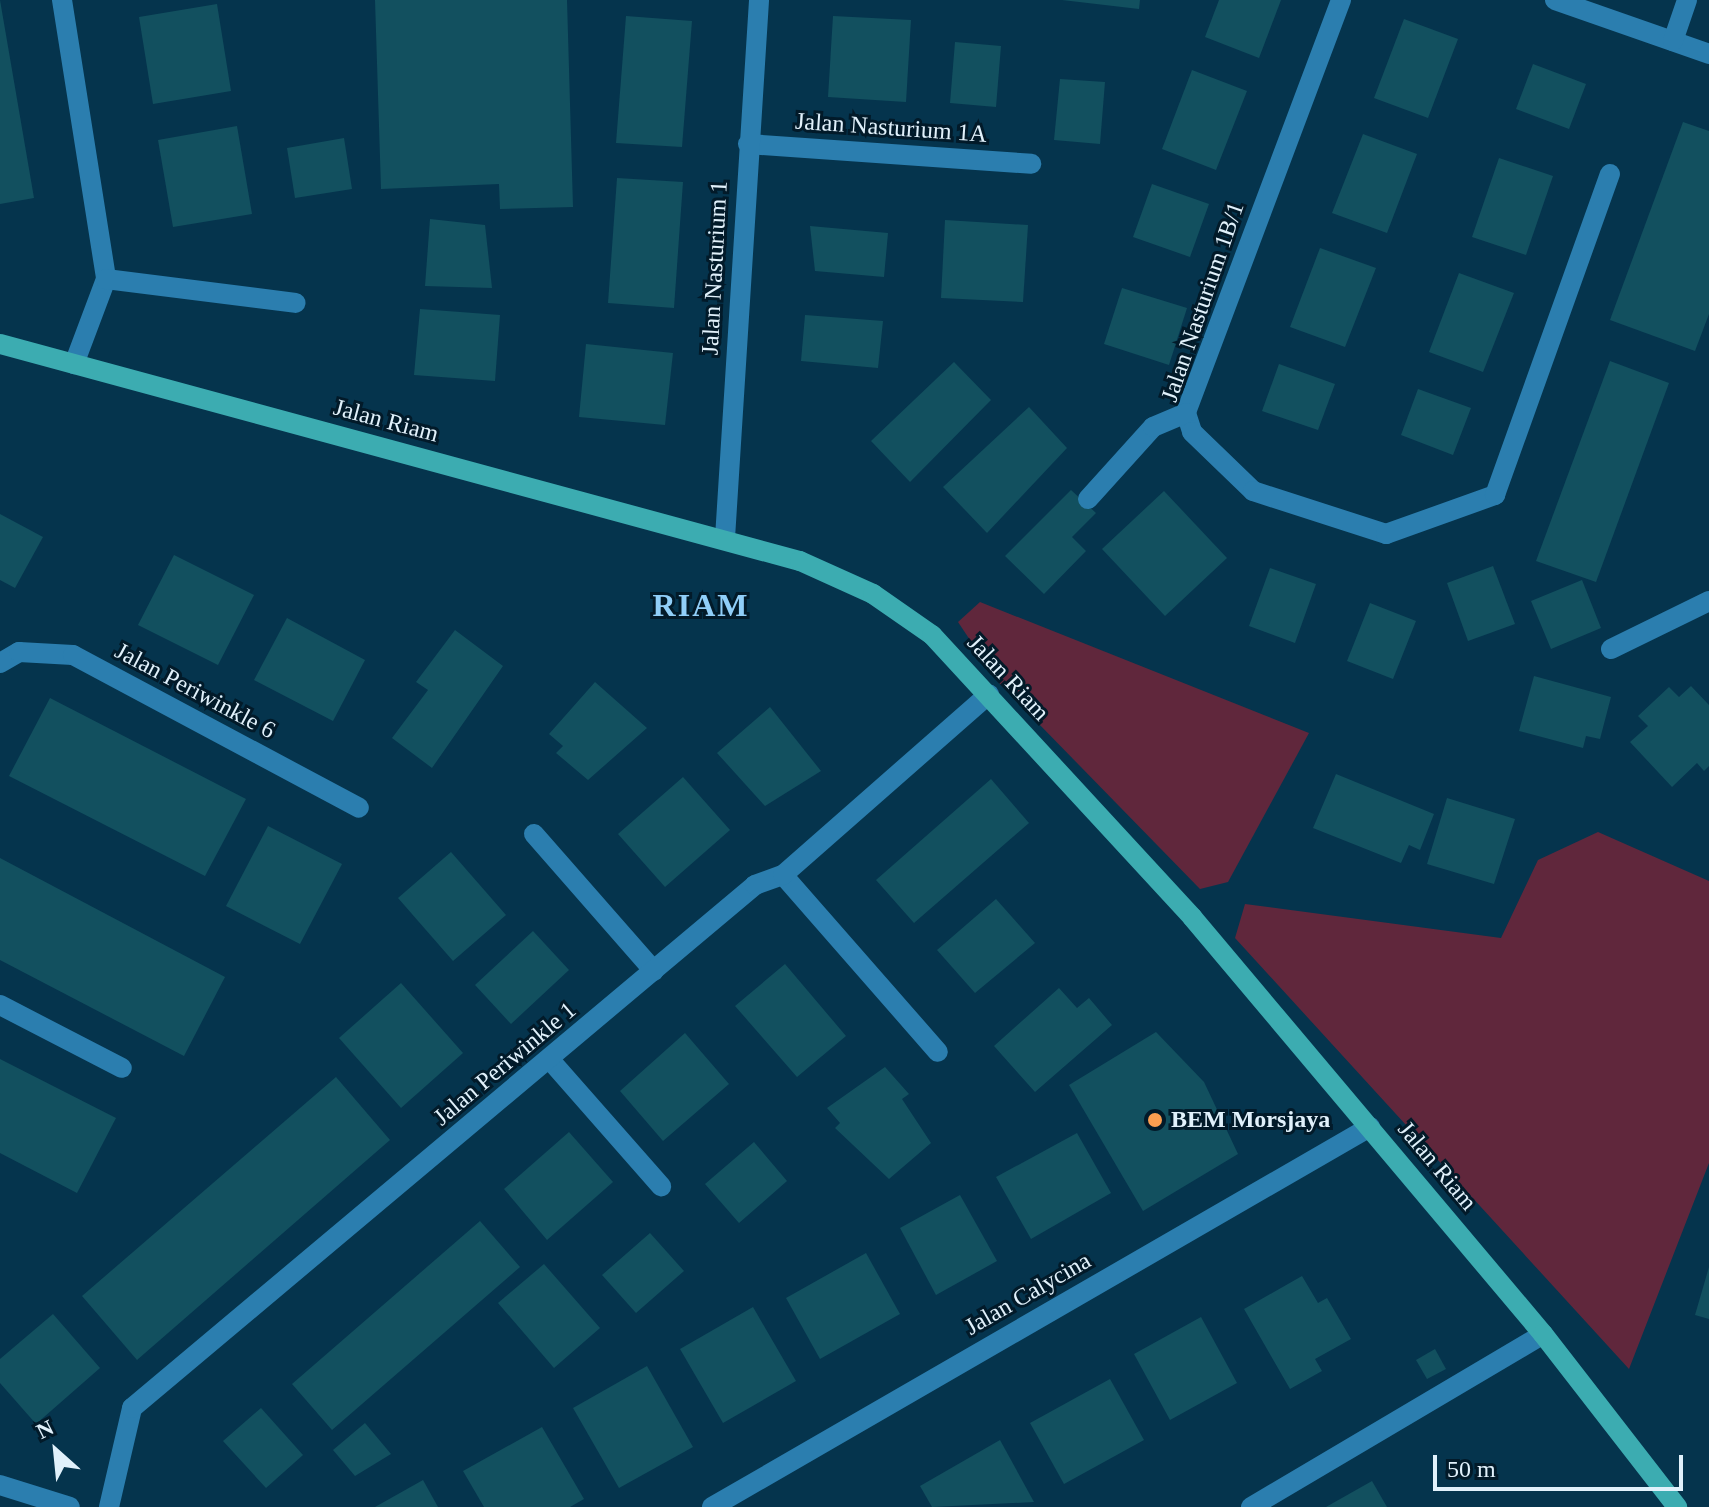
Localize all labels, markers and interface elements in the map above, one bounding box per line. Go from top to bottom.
street label: Jalan Nasturium 1A [794,107,988,149]
street label: Jalan Nasturium 1 [696,180,734,356]
street label: Jalan Nasturium 1B/1 [1155,198,1251,406]
street label: Jalan Riam [330,393,442,449]
district label: RIAM [653,586,749,624]
street label: Jalan Riam [961,629,1055,727]
street label: Jalan Periwinkle 6 [110,637,280,745]
street label: Jalan Periwinkle 1 [428,996,582,1132]
place label: BEM Morsjaya [1171,1106,1330,1134]
marker: BEM Morsjaya [1146,1111,1164,1129]
street label: Jalan Riam [1391,1116,1483,1216]
street label: Jalan Calycina [960,1246,1096,1342]
north arrow [16,1411,96,1491]
text: N [32,1414,58,1444]
scale bar [1437,1439,1687,1489]
text: 50 m [1447,1456,1496,1482]

